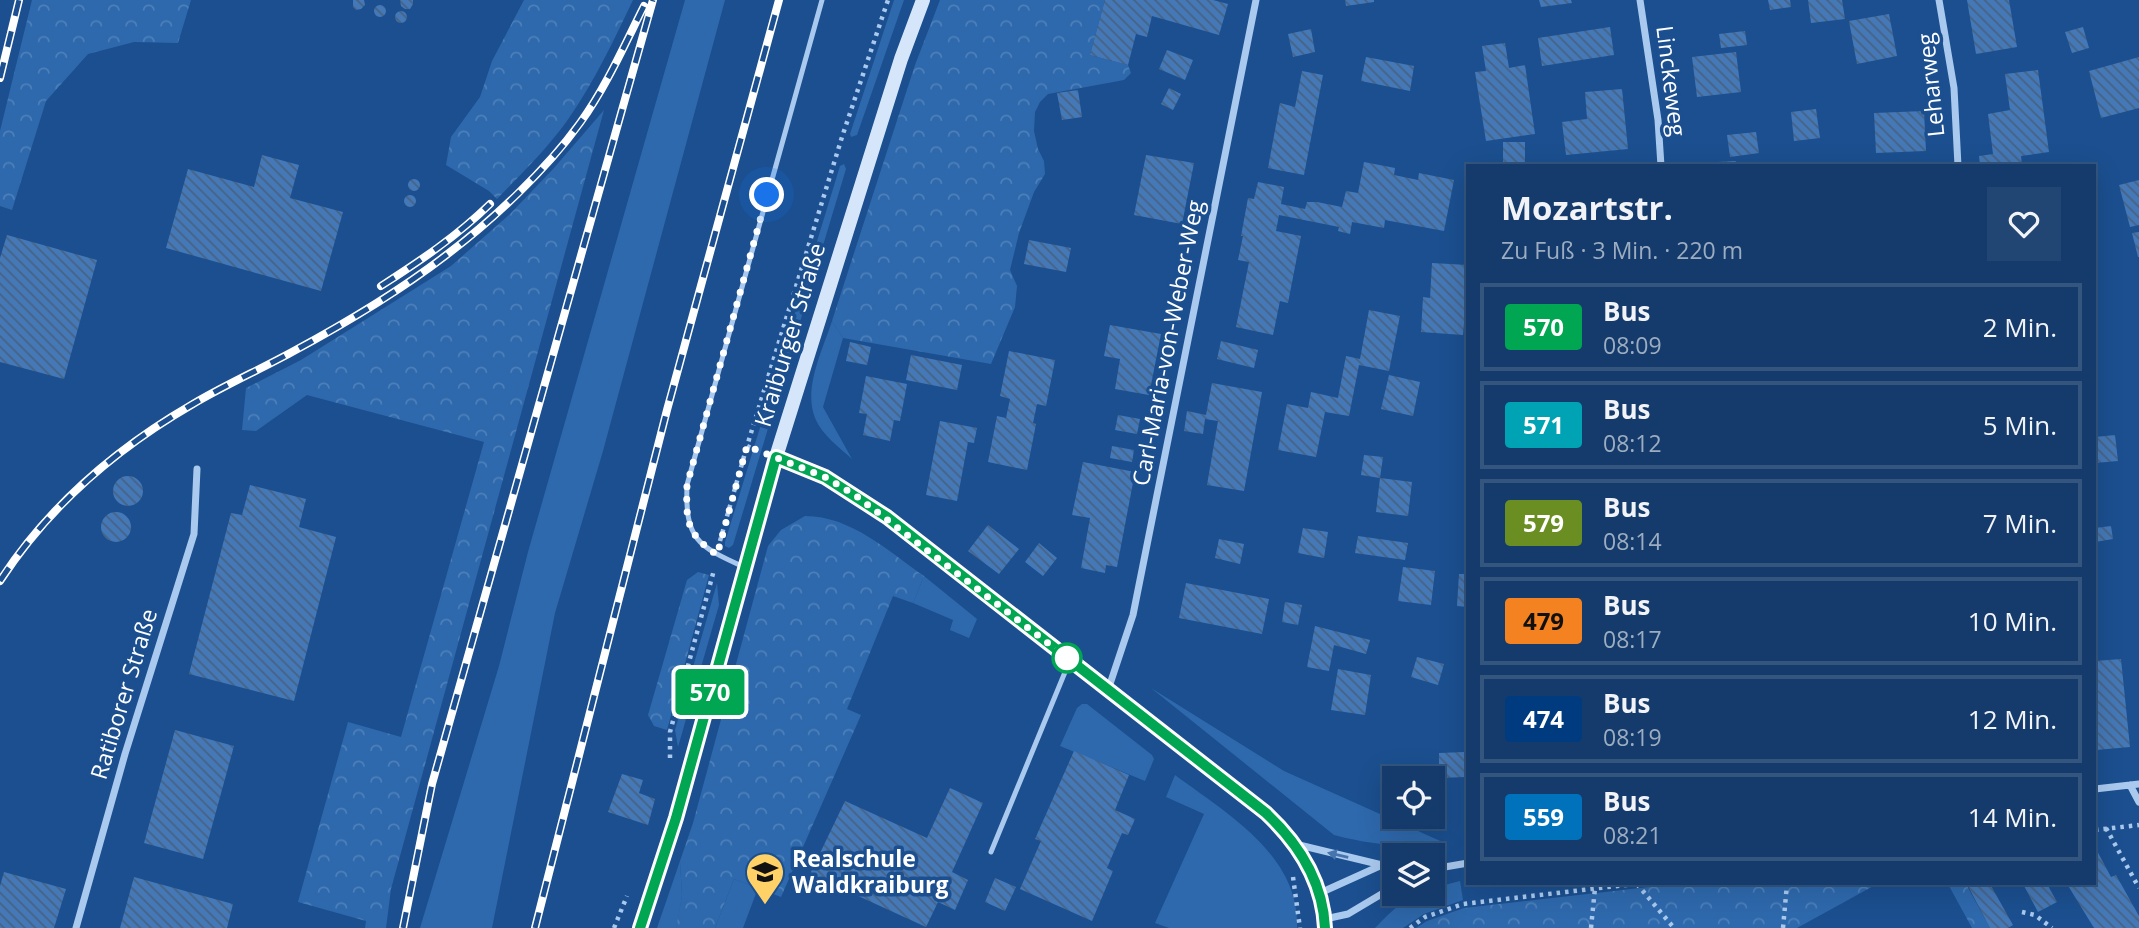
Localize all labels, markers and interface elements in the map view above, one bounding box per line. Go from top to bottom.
street label: Linckeweg [1649,24,1695,138]
street label: Leharweg [1909,31,1951,139]
your location [749,177,784,212]
text: Mozartstr. [1501,185,1673,230]
button: heart [1987,187,2061,261]
street label: Carl-Maria-von-Weber-Weg [1124,197,1211,488]
text: Zu Fuß · 3 Min. · 220 m [1501,234,1743,266]
street label: Kraiburger Straße [746,239,832,431]
text: Bus [1603,293,1650,329]
text: 2 Min. [1983,309,2057,345]
text: 570 [1523,310,1564,343]
text: 08:09 [1603,329,1662,361]
text: Bus [1603,391,1650,427]
text: 5 Min. [1983,407,2057,443]
text: 571 [1523,408,1564,441]
text: 08:12 [1603,427,1662,459]
text: Bus [1603,489,1650,525]
text: 7 Min. [1983,505,2057,541]
text: 579 [1523,506,1564,539]
text: 08:14 [1603,525,1662,557]
text: Bus [1603,587,1650,623]
text: 10 Min. [1968,603,2057,639]
street label: Ratiborer Straße [82,604,164,783]
text: 479 [1523,604,1564,637]
text: 08:17 [1603,623,1662,655]
unlabelled marker [1052,643,1082,673]
line badge: 570 [670,669,750,715]
text: 570 [689,675,731,708]
text: Bus [1603,685,1650,721]
text: 12 Min. [1968,701,2057,737]
text: 474 [1523,702,1564,735]
text: 08:19 [1603,721,1662,753]
map controls [1382,766,1445,906]
button: locate [1382,766,1445,829]
text: Bus [1603,783,1650,819]
text: 14 Min. [1968,799,2057,835]
text: 559 [1523,800,1564,833]
text: 08:21 [1603,819,1662,851]
place label: Realschule Waldkraiburg [792,842,948,900]
button: layers [1382,843,1445,906]
one-way arrow [1327,849,1349,860]
school or university icon: Realschule Waldkraiburg [744,851,786,906]

